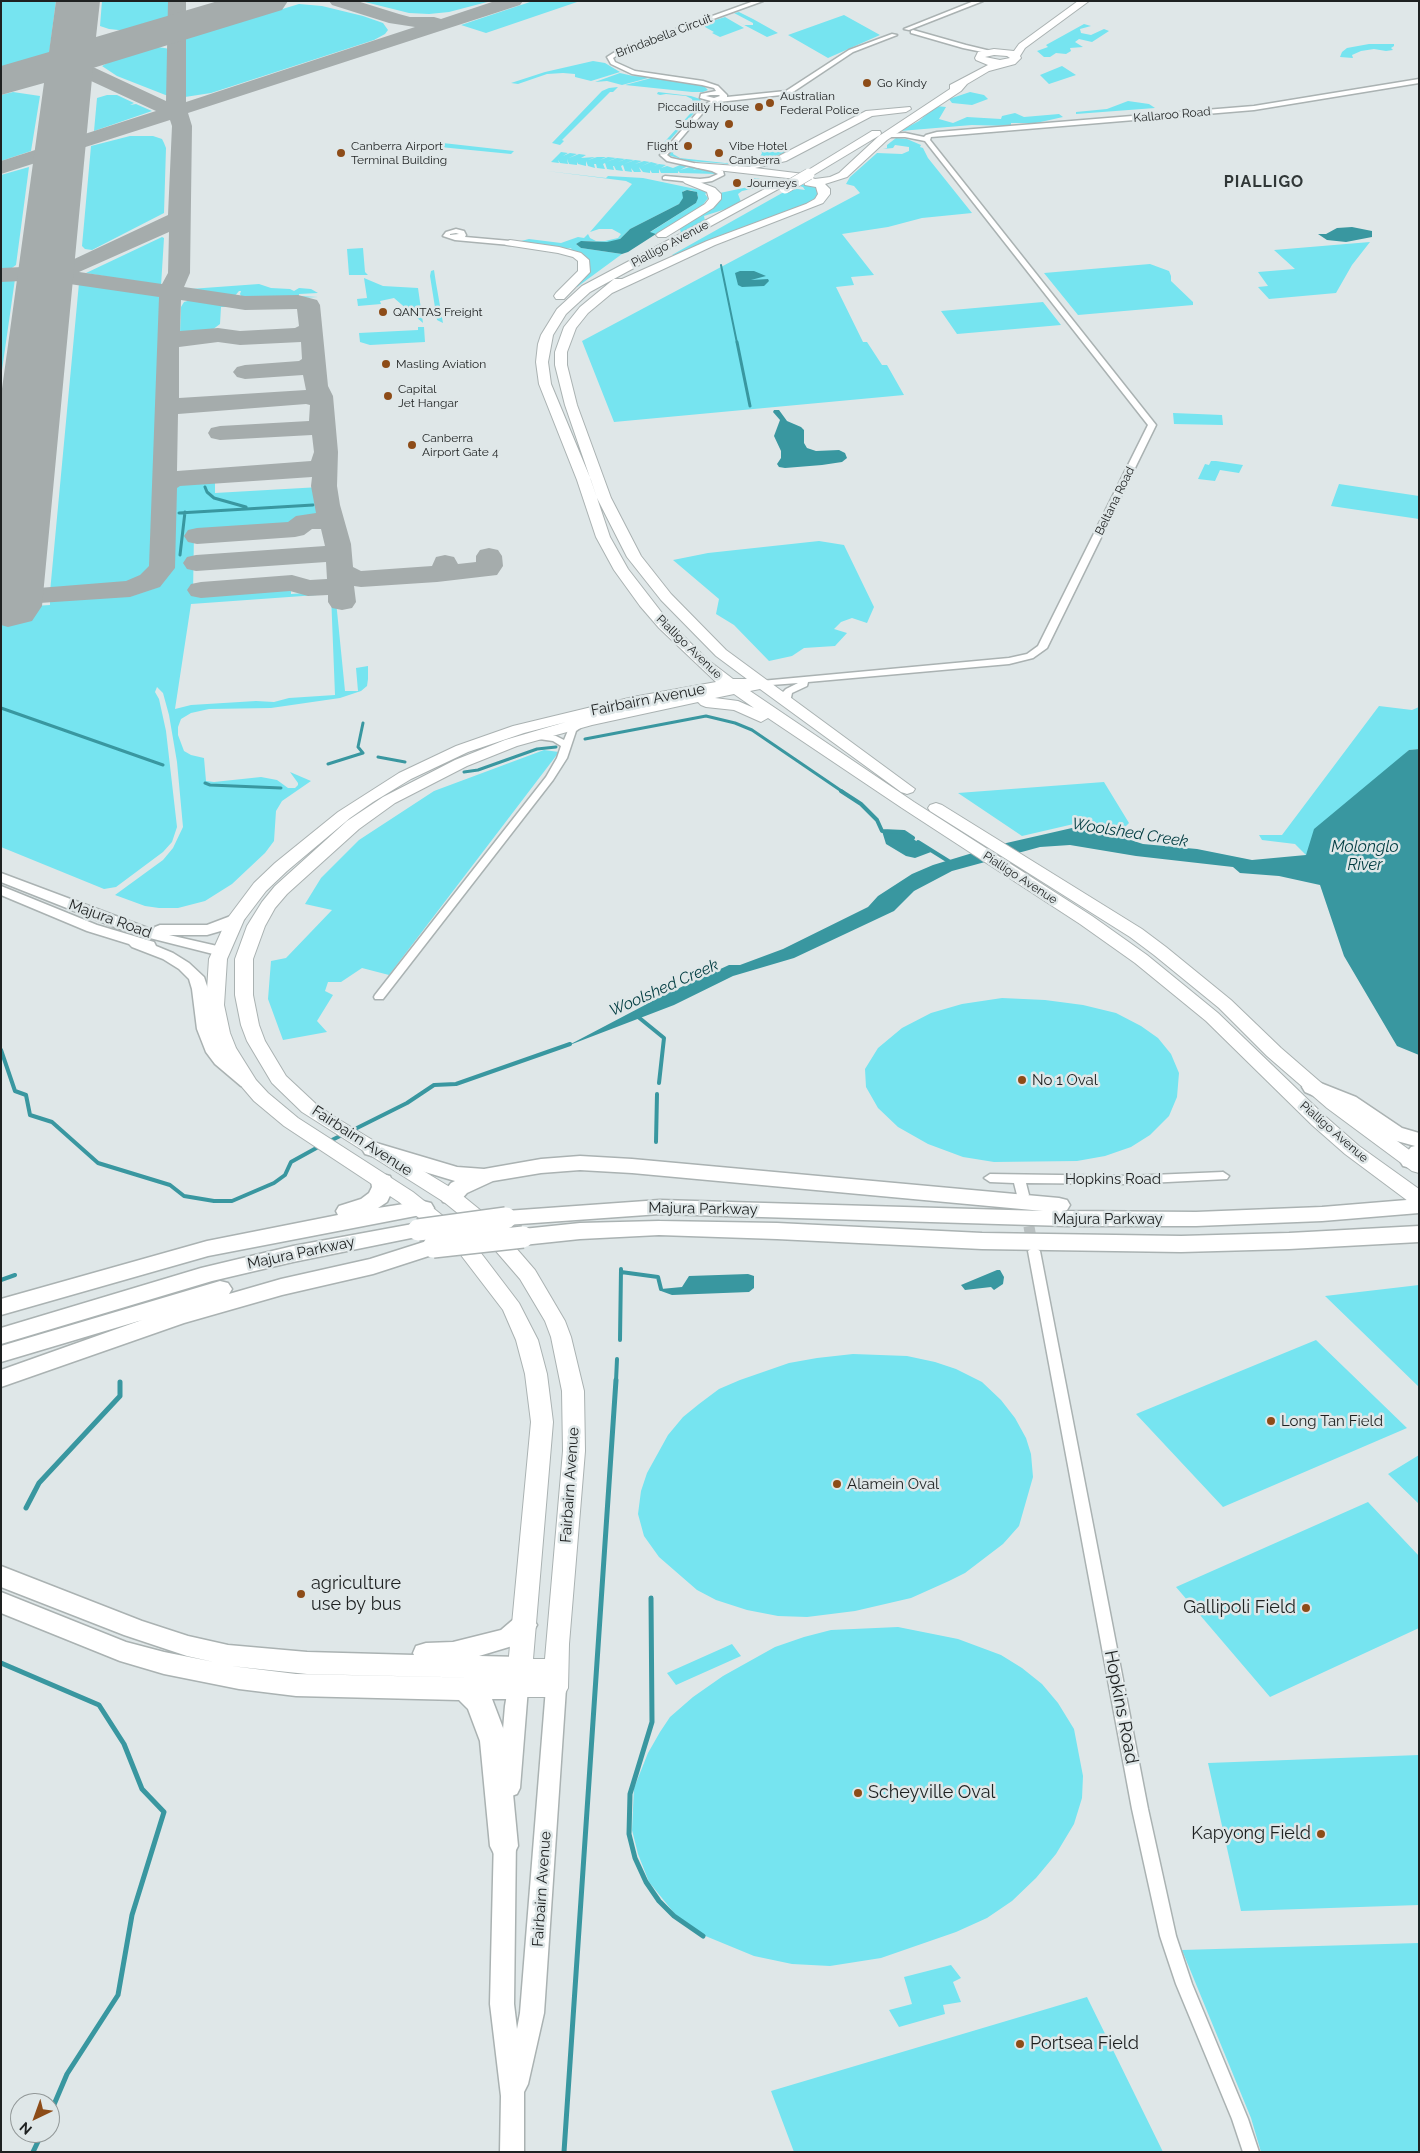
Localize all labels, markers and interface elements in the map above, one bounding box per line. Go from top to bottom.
street label: Brindabella Circuit [614,11,714,61]
place label: Go Kindy [877,76,927,90]
marker: Go Kindy [861,77,873,89]
place label: Australian Federal Police [780,89,859,117]
marker: Australian Federal Police [764,97,776,109]
place label: Piccadilly House [657,100,749,114]
marker: Piccadilly House [753,101,765,113]
street label: Kallaroo Road [1133,104,1211,126]
place label: Subway [675,117,719,131]
marker: Subway [723,118,735,130]
place label: Canberra Airport Terminal Building [351,139,447,167]
place label: Flight [647,139,678,153]
place label: Vibe Hotel Canberra [729,139,787,167]
marker: Flight [682,140,694,152]
marker: Canberra Airport Terminal Building [335,147,347,159]
marker: Vibe Hotel Canberra [713,147,725,159]
district label: PIALLIGO [1223,172,1305,192]
place label: Journeys [747,176,797,190]
marker: Journeys [731,177,743,189]
street label: Pialligo Avenue [629,218,711,270]
place label: QANTAS Freight [393,305,483,319]
marker: QANTAS Freight [377,306,389,318]
place label: Masling Aviation [396,357,486,371]
marker: Masling Aviation [380,358,392,370]
place label: Capital Jet Hangar [398,382,458,410]
marker: Capital Jet Hangar [382,390,394,402]
place label: Canberra Airport Gate 4 [422,431,498,459]
marker: Canberra Airport Gate 4 [406,439,418,451]
street label: Beltana Road [1092,464,1138,538]
street label: Pialligo Avenue [653,612,725,682]
street label: Fairbairn Avenue [589,680,707,720]
water label: Woolshed Creek [1070,814,1190,852]
water label: Molonglo River [1331,837,1399,875]
street label: Pialligo Avenue [980,849,1060,907]
street label: Majura Road [66,896,154,942]
water label: Woolshed Creek [606,955,722,1021]
place label: No 1 Oval [1032,1071,1098,1089]
marker: No 1 Oval [1016,1074,1028,1086]
street label: Pialligo Avenue [1297,1099,1371,1165]
street label: Fairbairn Avenue [309,1102,415,1180]
street label: Hopkins Road [1065,1170,1161,1188]
street label: Majura Parkway [648,1199,758,1219]
street label: Majura Parkway [1053,1210,1163,1228]
street label: Majura Parkway [246,1233,356,1273]
place label: Long Tan Field [1281,1412,1383,1430]
marker: Long Tan Field [1265,1415,1277,1427]
street label: Fairbairn Avenue [557,1427,583,1543]
place label: Alamein Oval [847,1475,939,1493]
marker: Alamein Oval [831,1478,843,1490]
place label: agriculture use by bus [311,1573,401,1616]
marker: agriculture use by bus [295,1588,307,1600]
place label: Gallipoli Field [1183,1597,1296,1619]
marker: Gallipoli Field [1300,1602,1312,1614]
street label: Hopkins Road [1099,1648,1143,1766]
place label: Scheyville Oval [868,1782,995,1804]
marker: Scheyville Oval [852,1787,864,1799]
place label: Kapyong Field [1191,1823,1311,1845]
marker: Kapyong Field [1315,1828,1327,1840]
street label: Fairbairn Avenue [529,1831,555,1947]
place label: Portsea Field [1030,2033,1139,2055]
marker: Portsea Field [1014,2038,1026,2050]
north arrow [10,2093,60,2143]
text: N [16,2119,35,2138]

